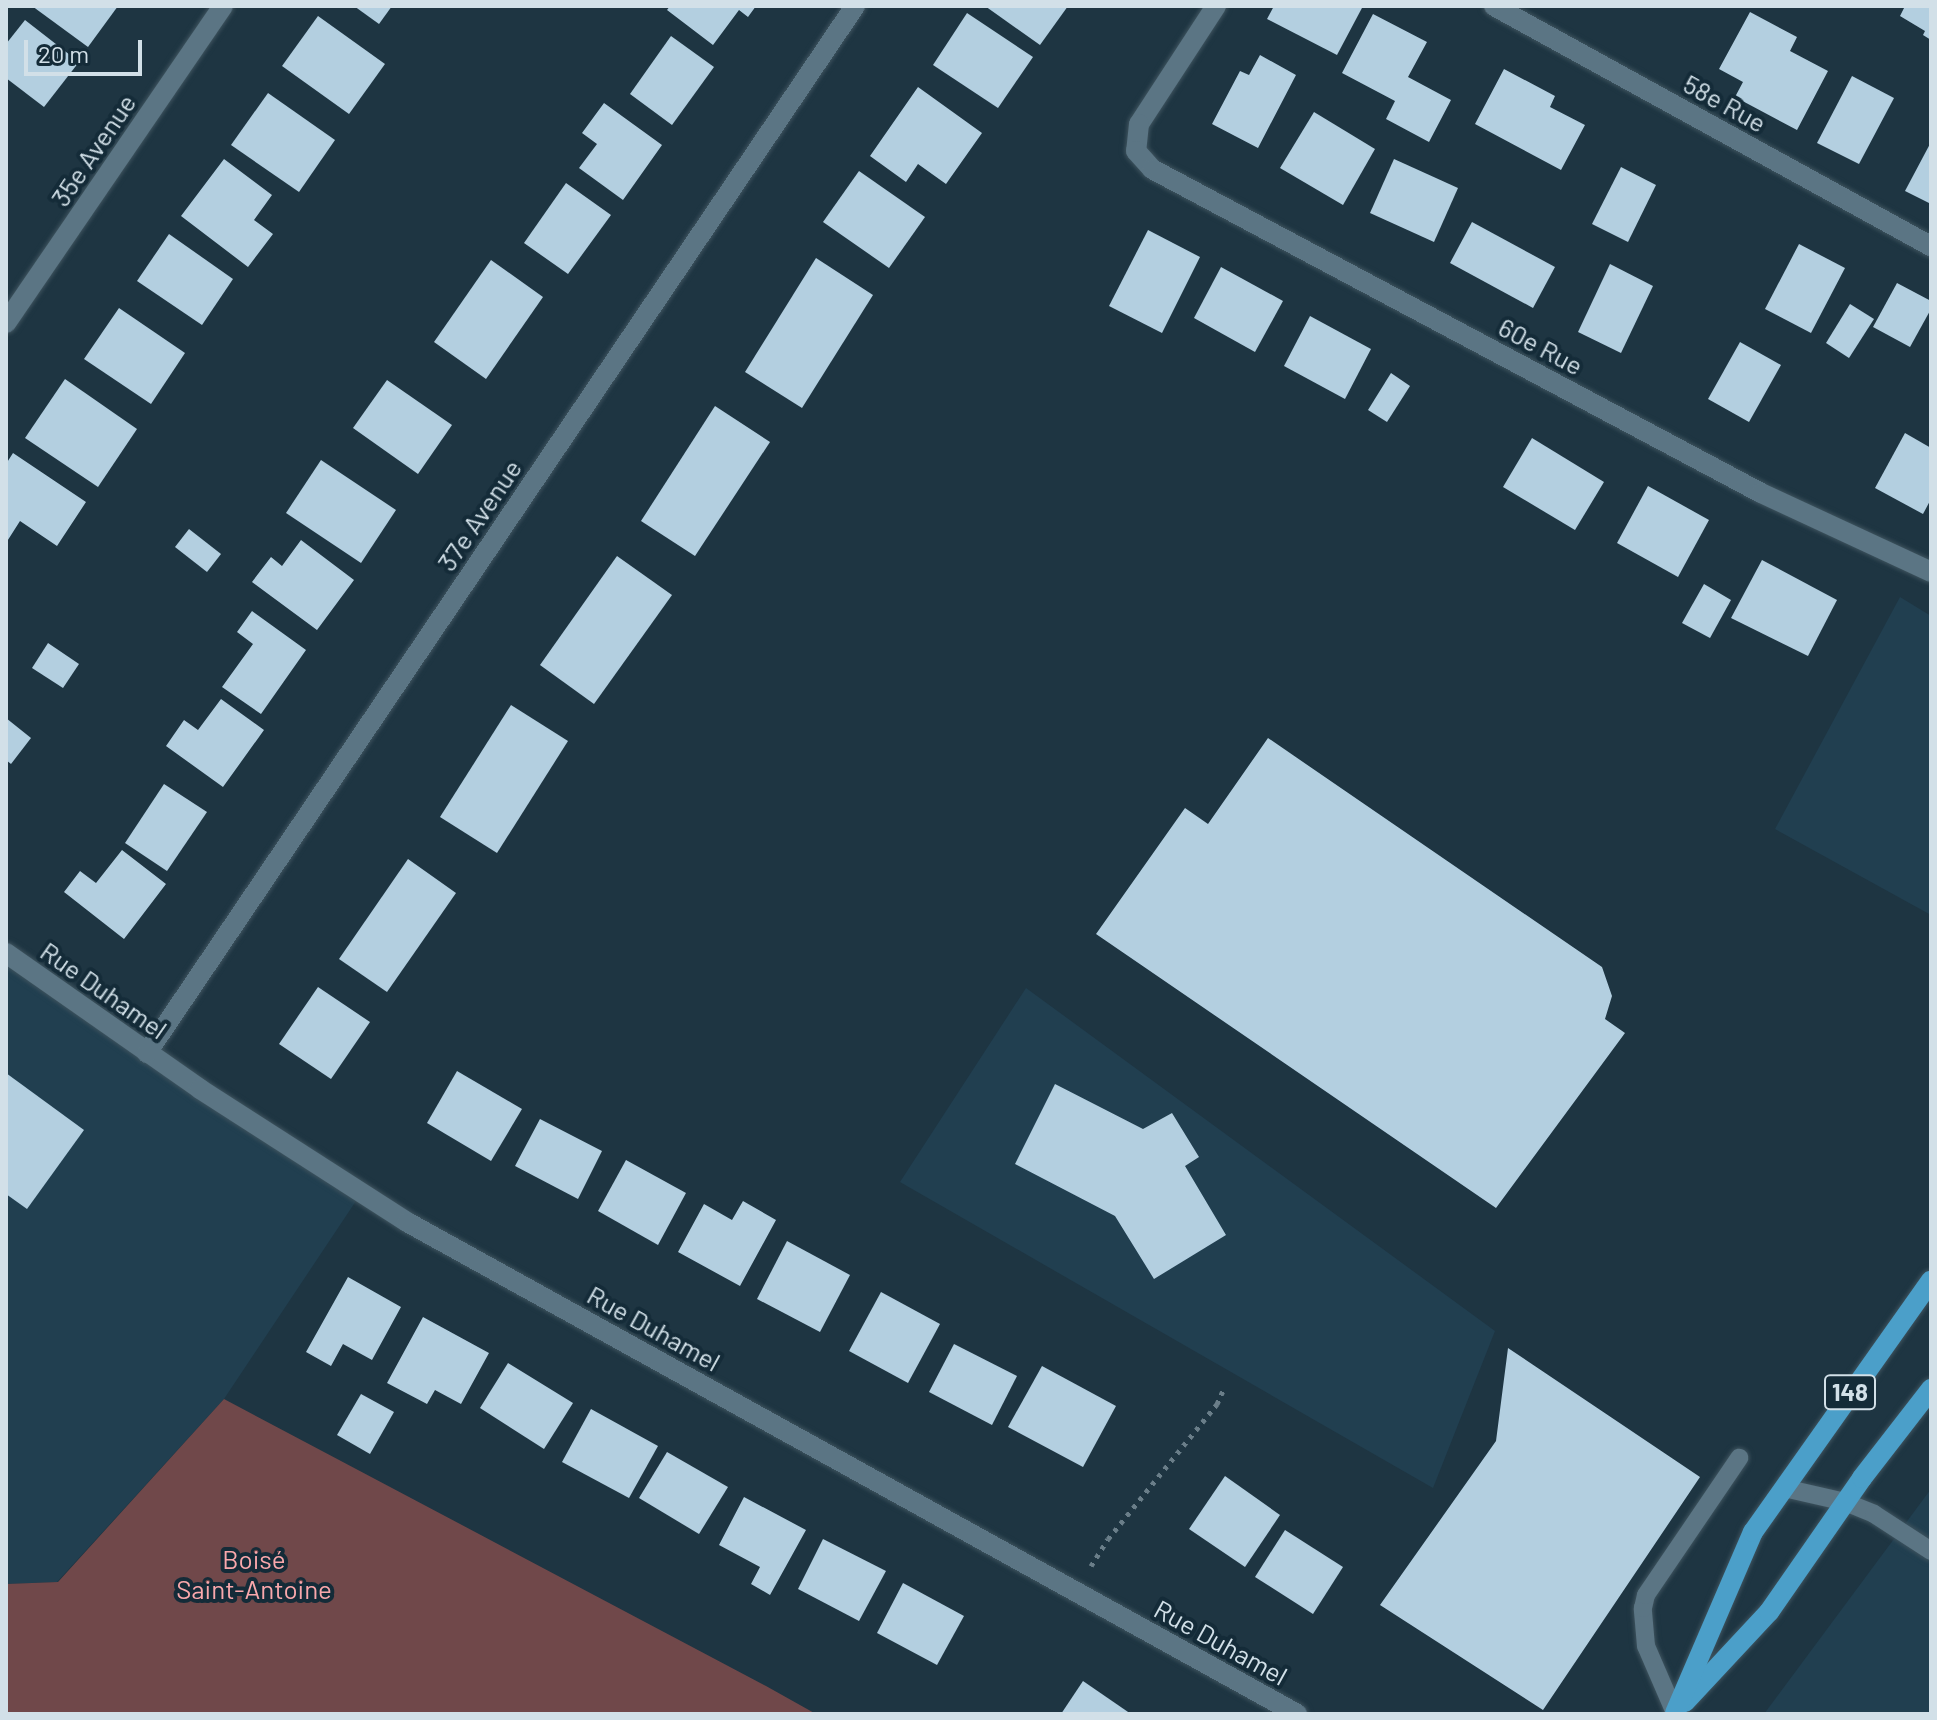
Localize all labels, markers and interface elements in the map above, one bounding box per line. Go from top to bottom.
scale bar [28,24,146,74]
text: 20 m [38,39,89,68]
street label: 58e Rue [1678,68,1772,138]
street label: 35e Avenue [44,88,142,212]
street label: 60e Rue [1494,311,1588,381]
street label: 37e Avenue [430,453,528,577]
street label: Rue Duhamel [35,935,173,1045]
street label: Rue Duhamel [582,1279,726,1377]
road number: 148 [1824,1372,1876,1412]
park label: Boisé Saint-Antoine [176,1543,332,1604]
street label: Rue Duhamel [1149,1593,1293,1691]

